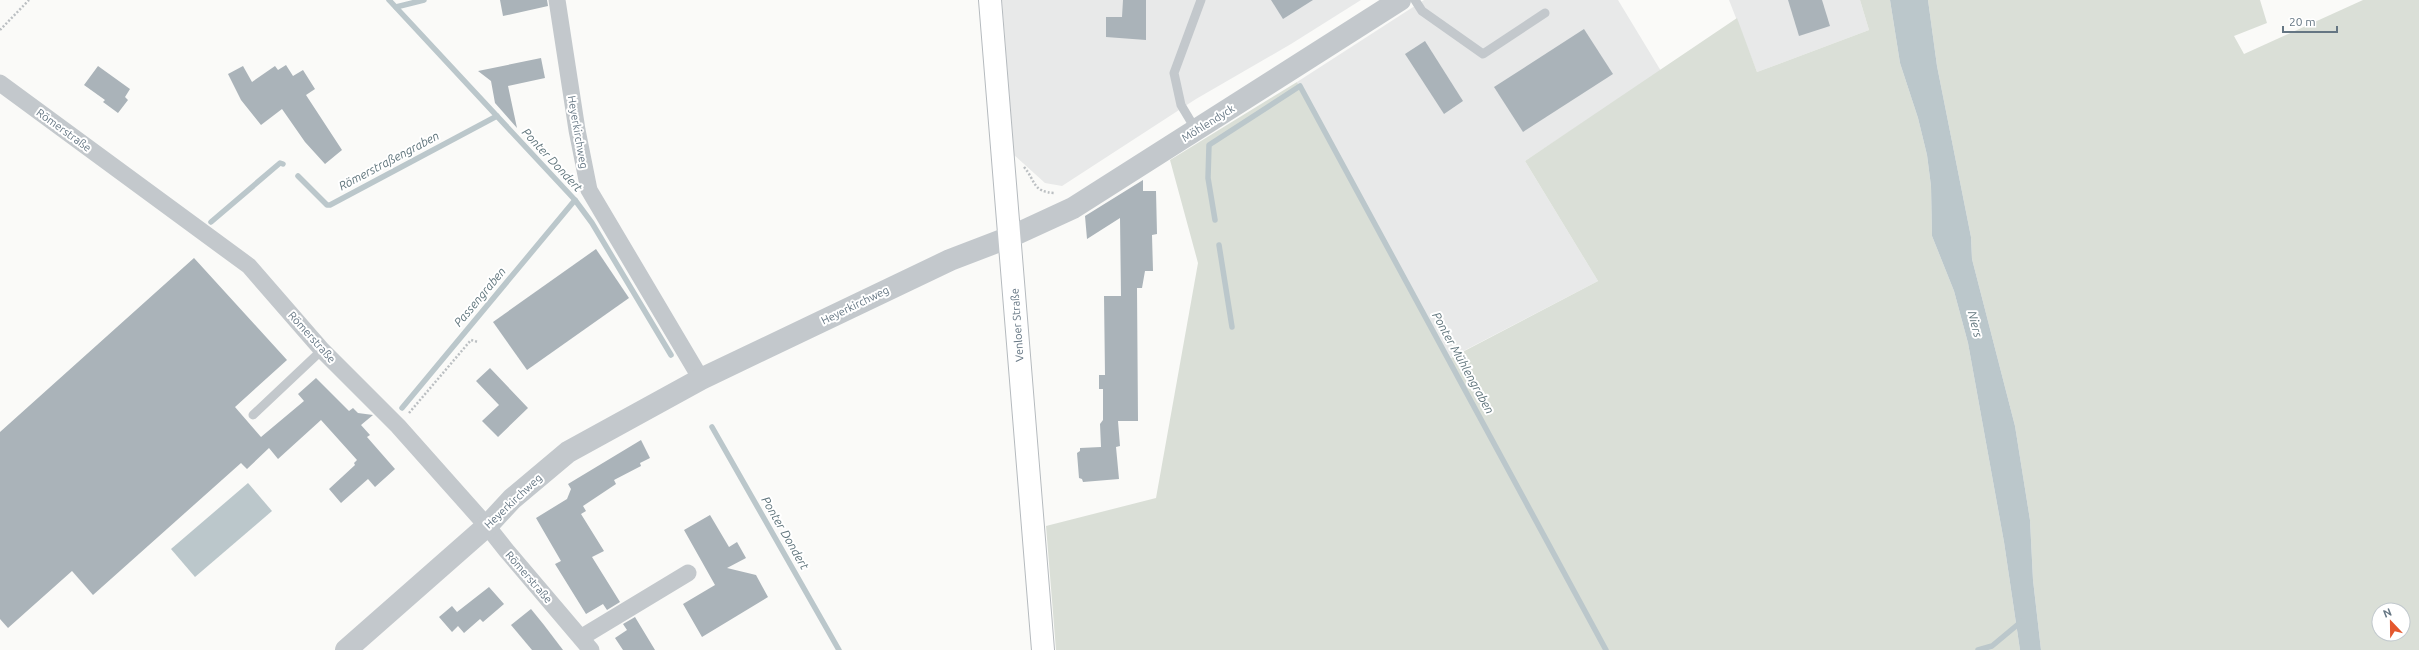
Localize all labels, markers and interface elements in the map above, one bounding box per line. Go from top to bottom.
scale bar [2283,8,2337,34]
text: 20 m [2289,15,2316,28]
street label: Heyerkirchweg [566,95,590,169]
street label: Möhlendyck [1179,102,1237,144]
street label: Römerstraße [34,106,94,154]
water label: Ponter Dondert [520,125,585,194]
water label: Römerstraßengraben [336,129,441,193]
water label: Passengraben [451,265,508,329]
street label: Heyerkirchweg [819,283,891,327]
street label: Venloer Straße [1008,288,1026,362]
street label: Römerstraße [286,309,338,365]
water label: Niers [1966,309,1985,339]
water label: Ponter Mühlengraben [1430,310,1497,416]
street label: Heyerkirchweg [482,471,544,531]
water label: Ponter Dondert [759,494,812,572]
street label: Römerstraße [503,549,555,605]
north arrow [2371,602,2411,642]
text: N [2381,606,2393,620]

